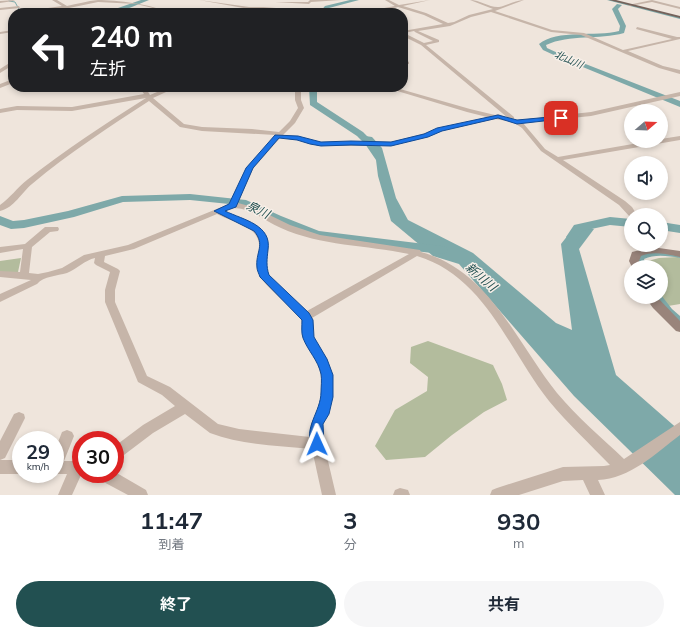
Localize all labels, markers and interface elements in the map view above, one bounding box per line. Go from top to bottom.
text: 240 m [90,19,173,54]
icon: left [24,24,76,76]
water label: 北山川 [552,48,586,72]
text: 左折 [90,57,126,80]
pin [544,101,578,135]
north arrow [624,104,668,148]
map controls [624,104,668,304]
icon: arrive [550,107,572,129]
button: sound [624,156,668,200]
water label: 泉川 [244,198,274,222]
button: search [624,208,668,252]
water label: 新川川 [463,259,501,295]
button: layers [624,260,668,304]
position arrow [296,423,338,465]
speed limit sign: 30 [72,431,124,483]
text: 29 [26,439,50,464]
text: km/h [27,460,49,473]
text: 11:47 [140,505,203,535]
text: 3 [343,505,357,535]
text: 930 [497,506,540,536]
text: m [513,535,524,551]
text: 到着 [158,536,184,552]
text: 分 [344,536,357,552]
button: 終了 [16,581,336,627]
button: 共有 [344,581,664,627]

